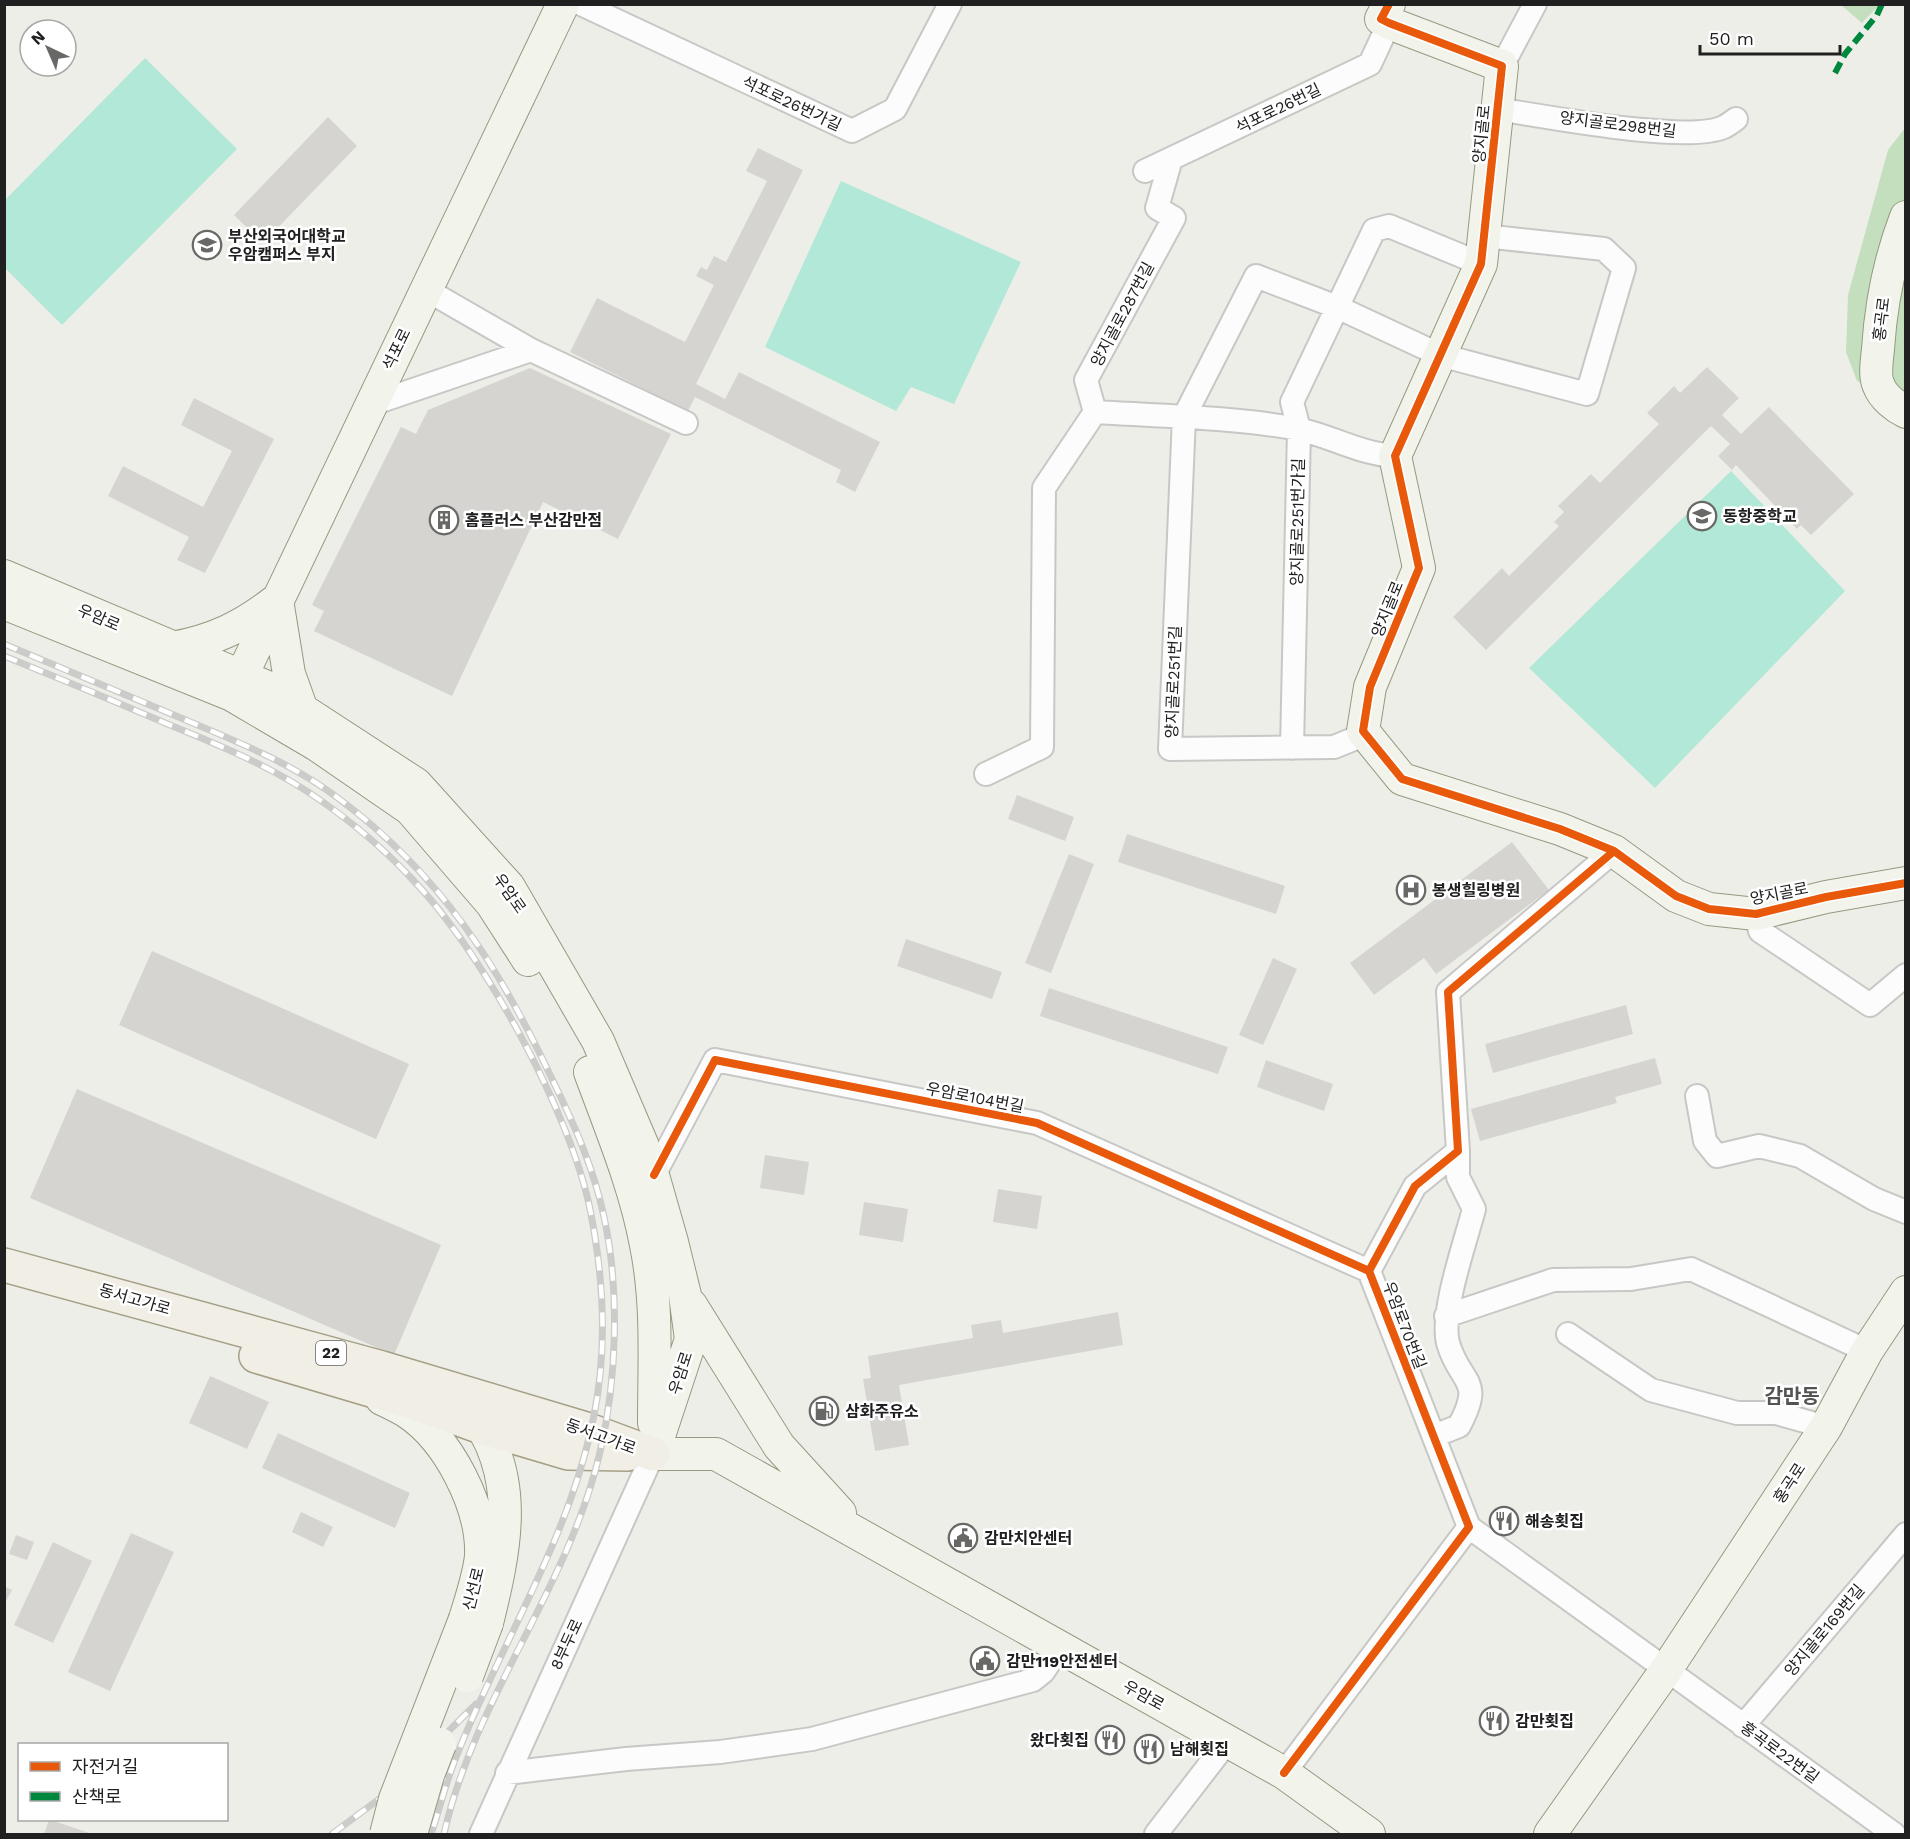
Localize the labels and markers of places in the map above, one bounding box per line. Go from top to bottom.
place label: 부산외국어대학교 우암캠퍼스 부지 [228,227,346,264]
school or university icon: 부산외국어대학교 우암캠퍼스 부지 [191,229,223,261]
school or university icon: 동항중학교 [1686,500,1718,532]
building icon: 홈플러스 부산감만점 [428,504,460,536]
place label: 동항중학교 [1723,507,1797,526]
place label: 홈플러스 부산감만점 [465,511,602,530]
hospital icon: 봉생힐링병원 [1395,874,1427,906]
place label: 봉생힐링병원 [1432,881,1520,900]
fuel station icon: 삼화주유소 [808,1395,840,1427]
place label: 삼화주유소 [845,1402,919,1421]
restaurant icon: 해송횟집 [1488,1505,1520,1537]
place label: 해송횟집 [1525,1512,1584,1531]
public building icon: 감만치안센터 [947,1522,979,1554]
place label: 감만치안센터 [984,1529,1072,1548]
public building icon: 감만119안전센터 [969,1645,1001,1677]
place label: 감만119안전센터 [1006,1652,1118,1671]
restaurant icon: 감만횟집 [1478,1705,1510,1737]
place label: 감만횟집 [1515,1712,1574,1731]
restaurant icon: 왔다횟집 [1094,1724,1126,1756]
place label: 왔다횟집 [1030,1731,1089,1750]
restaurant icon: 남해횟집 [1133,1733,1165,1765]
place label: 남해횟집 [1170,1740,1229,1759]

